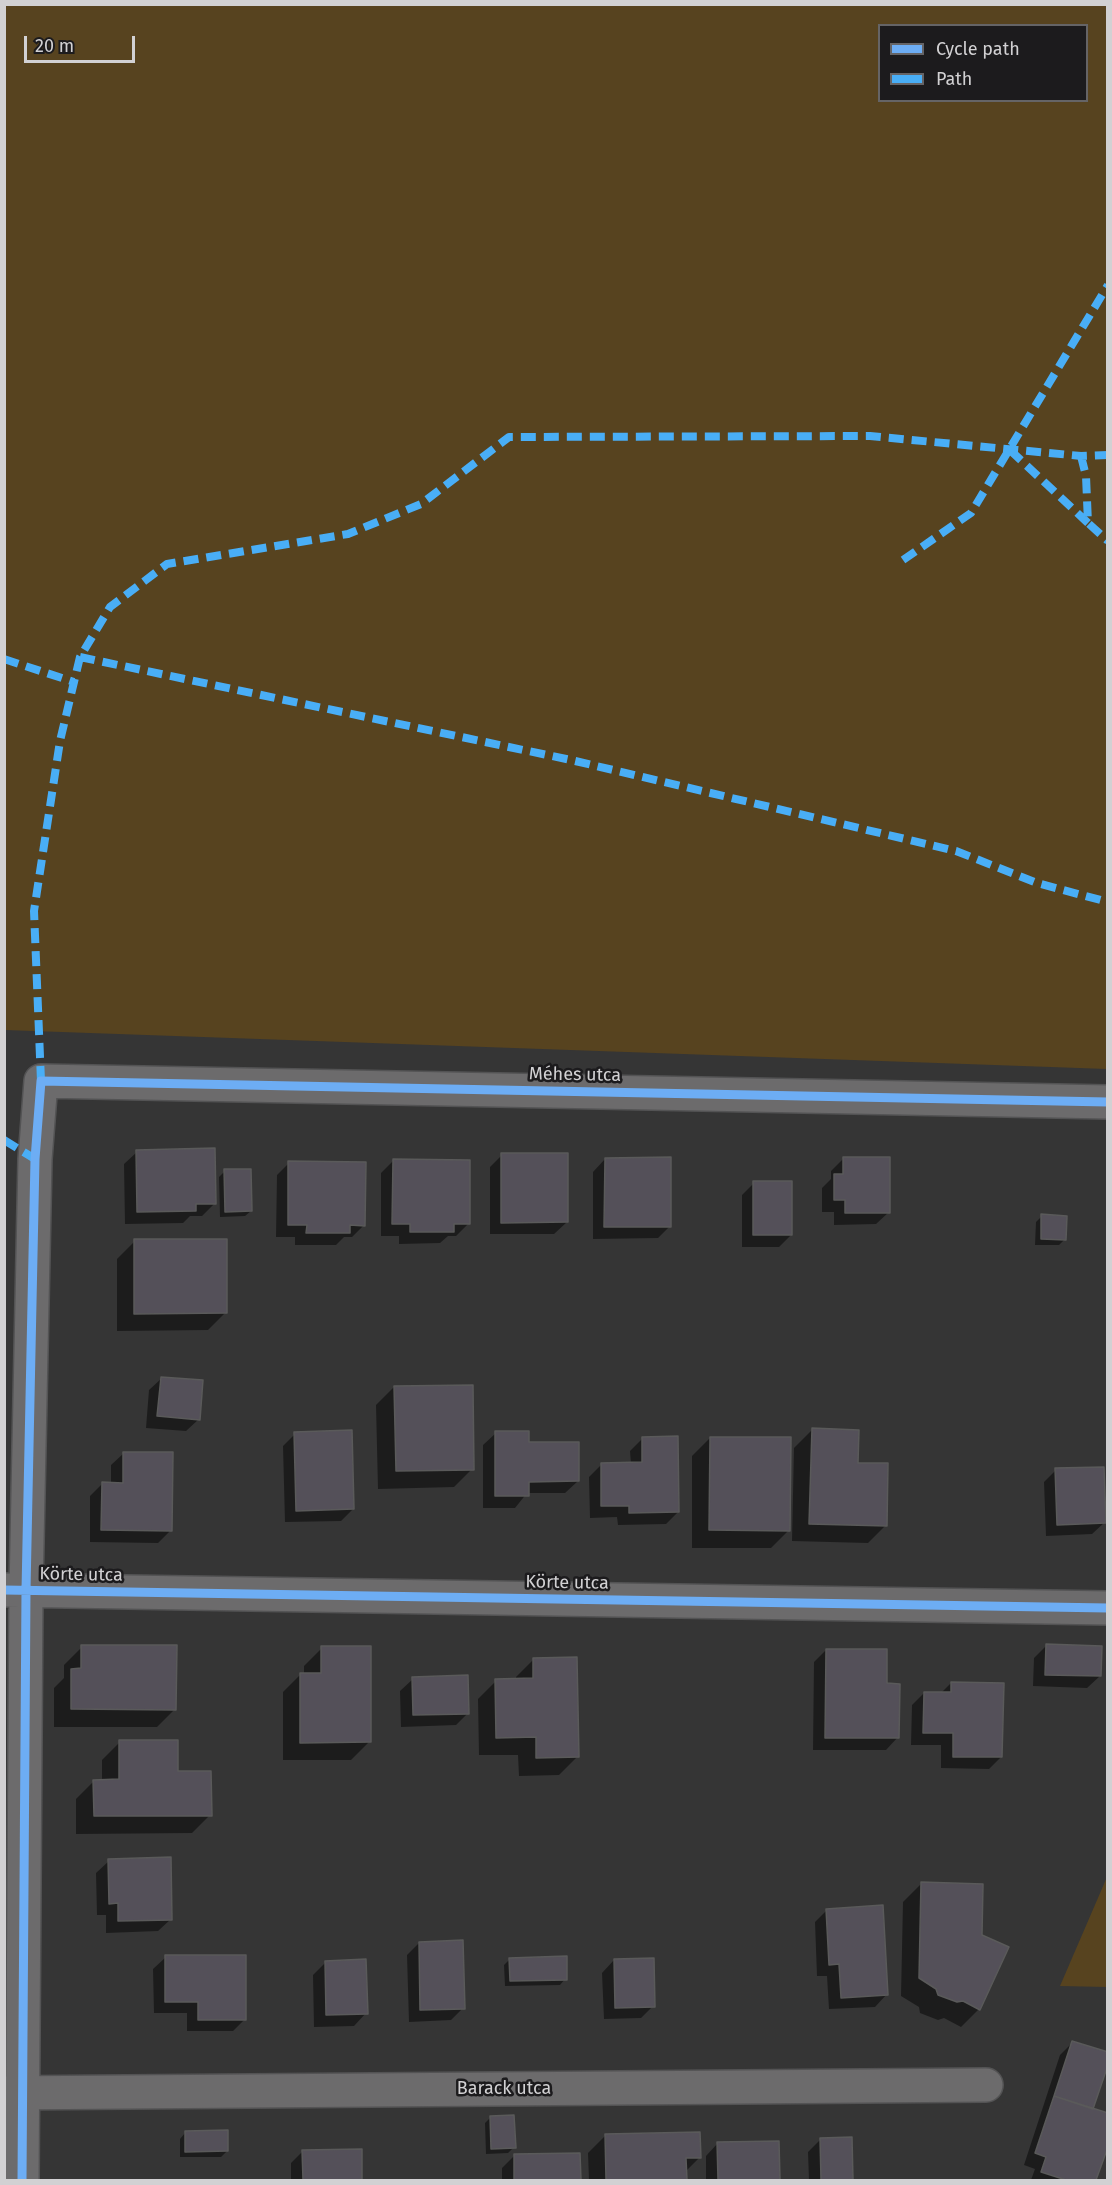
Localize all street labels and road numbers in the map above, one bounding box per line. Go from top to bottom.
street label: Méhes utca [529,1063,621,1087]
street label: Körte utca [39,1563,123,1587]
street label: Körte utca [525,1571,609,1595]
street label: Barack utca [457,2078,551,2100]

